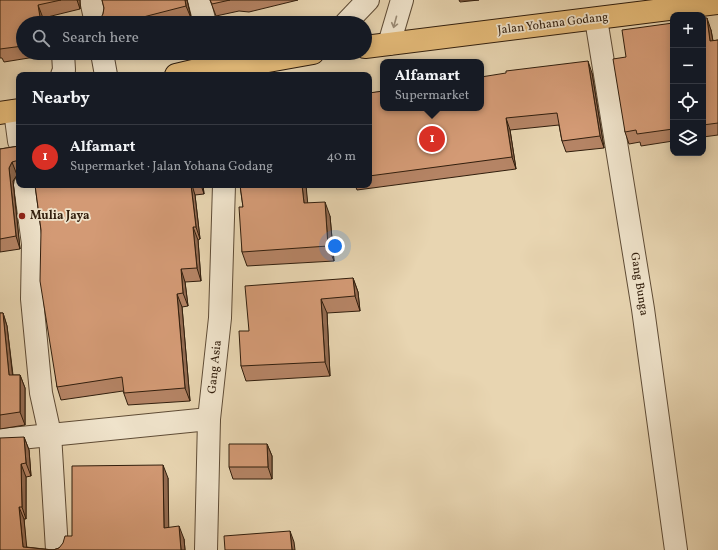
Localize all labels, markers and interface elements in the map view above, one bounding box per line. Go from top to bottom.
street label: Jalan Yohana Godang [497,9,609,39]
map controls [670,12,706,156]
button: + [670,12,706,48]
one-way arrow [391,15,398,28]
search box [16,16,372,60]
icon: search [30,27,52,49]
text: Search here [62,28,139,49]
button: − [670,48,706,84]
popup [380,59,484,111]
text: Alfamart [395,66,460,87]
button: locate [670,84,706,120]
text: Nearby [32,87,90,110]
text: Supermarket [395,87,469,105]
button: layers [670,120,706,156]
pin: 1 [419,124,445,154]
text: Alfamart [70,137,135,158]
text: 1 [42,148,48,166]
text: 40 m [327,148,356,166]
text: Supermarket · Jalan Yohana Godang [70,158,273,176]
place label: Mulia Jaya [30,208,90,224]
marker: Mulia Jaya [17,211,27,221]
your location [325,236,345,256]
street label: Gang Bunga [626,251,652,317]
street label: Gang Asia [204,339,226,395]

